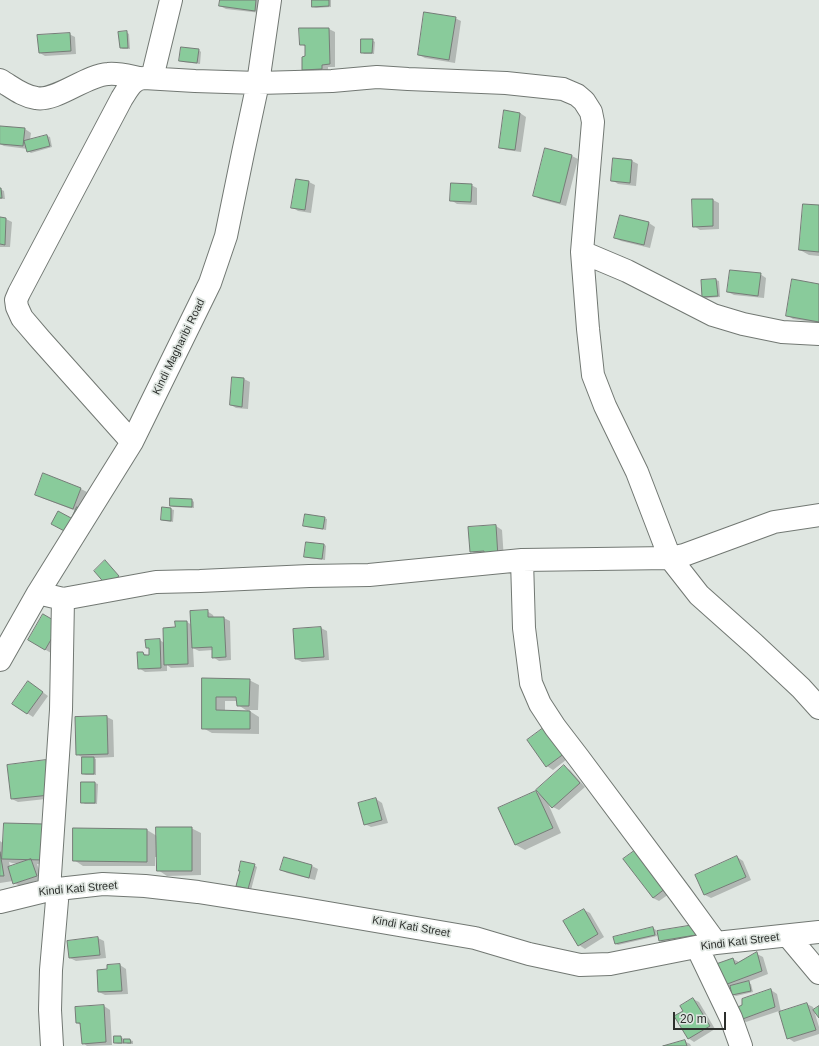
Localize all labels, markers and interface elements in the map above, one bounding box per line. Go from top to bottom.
street label: Kindi Magharibi Road [150,297,208,397]
street label: Kindi Kati Street [38,879,118,899]
street label: Kindi Kati Street [371,914,451,940]
street label: Kindi Kati Street [700,931,780,953]
scale bar [675,1004,728,1030]
text: 20 m [680,1012,707,1026]

